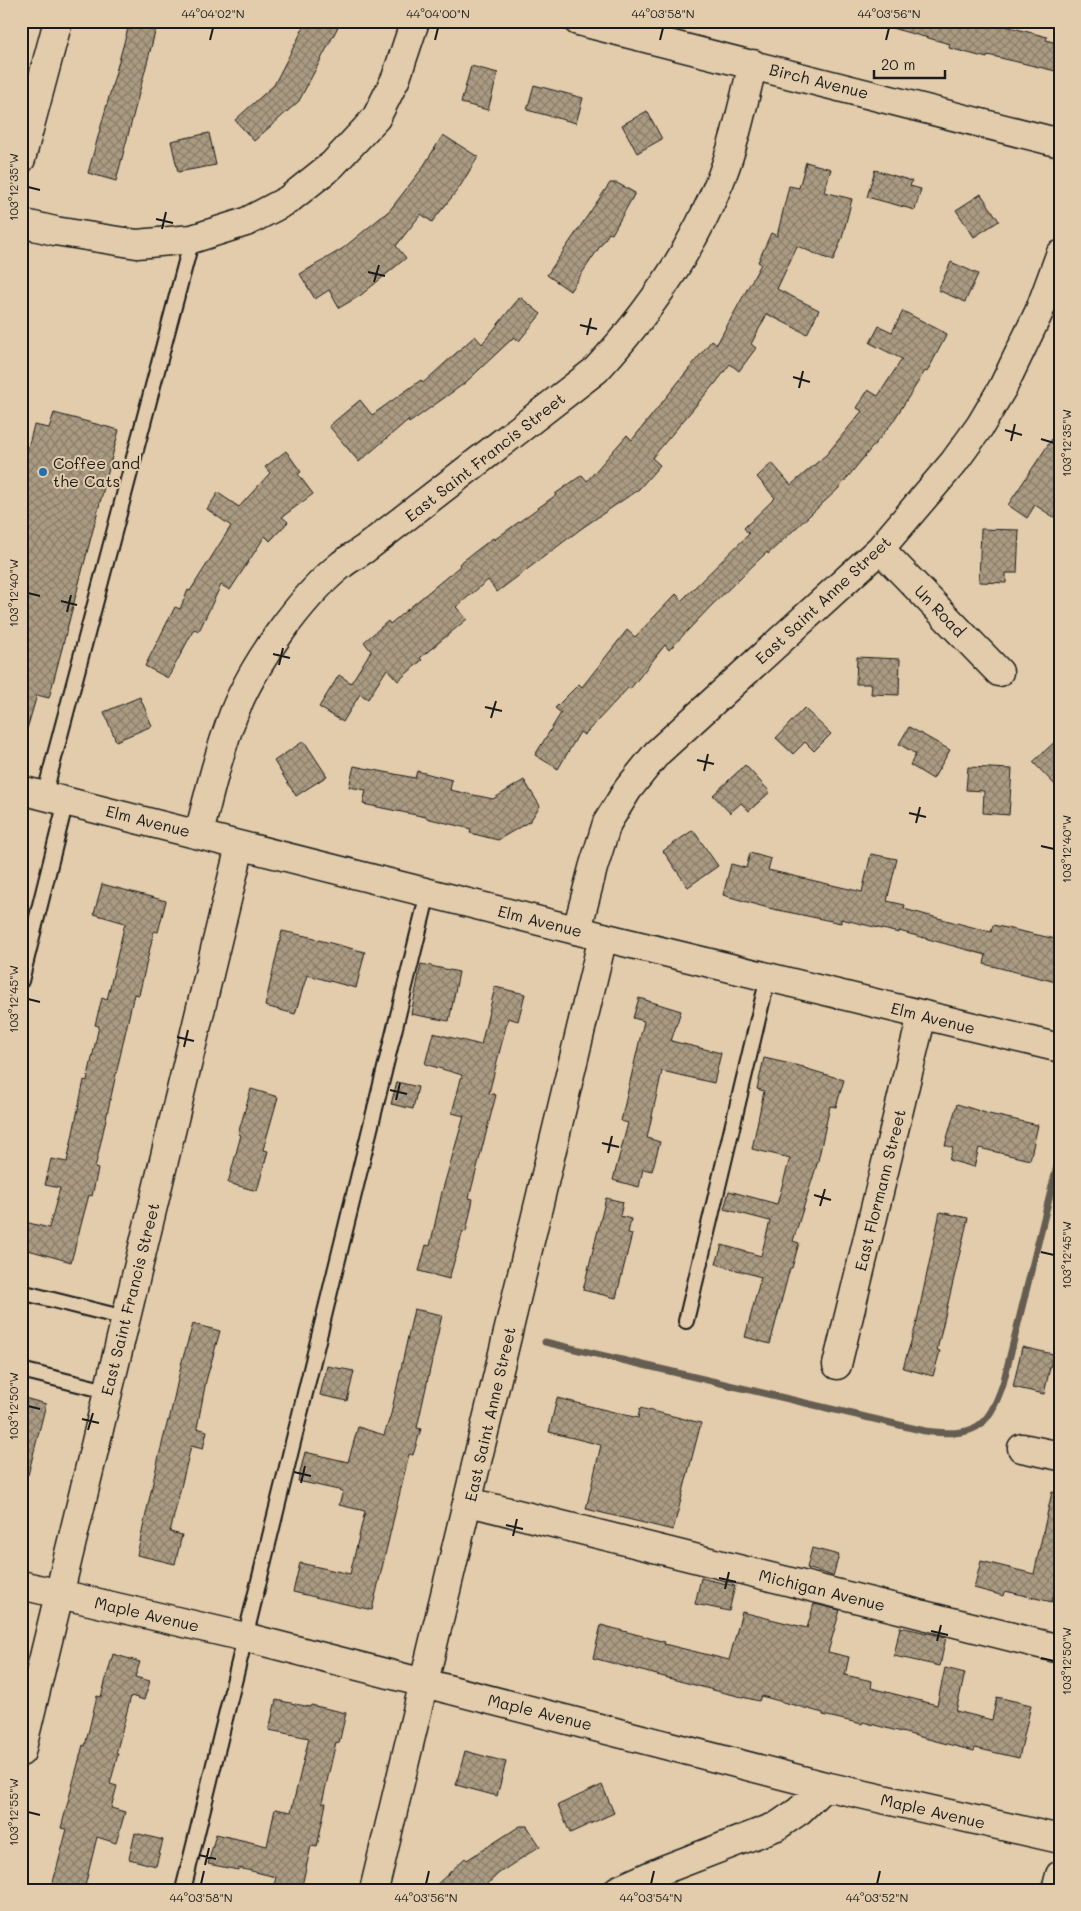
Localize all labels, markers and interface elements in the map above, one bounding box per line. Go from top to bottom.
text: 44°04'02"N [182,5,245,21]
text: 44°04'00"N [406,5,470,21]
text: 44°03'58"N [631,5,695,21]
text: 44°03'56"N [857,5,921,21]
scale bar [874,48,945,80]
text: 20 m [881,54,915,74]
street label: Birch Avenue [767,58,871,103]
text: 103°12'35"W [5,153,21,221]
street label: East Saint Francis Street [400,387,569,526]
text: 103°12'35"W [1058,409,1074,477]
place label: Coffee and the Cats [53,452,140,491]
marker: Coffee and the Cats [37,466,49,478]
street label: East Saint Anne Street [750,531,895,668]
text: 103°12'40"W [5,559,21,627]
street label: Un Road [910,580,970,641]
street label: Elm Avenue [104,800,193,841]
text: 103°12'40"W [1058,815,1074,883]
street label: Elm Avenue [496,900,585,941]
text: 103°12'45"W [5,965,21,1033]
street label: Elm Avenue [889,997,978,1038]
street label: East Flormann Street [849,1107,910,1273]
street label: East Saint Francis Street [95,1200,164,1397]
text: 103°12'45"W [1058,1221,1074,1289]
street label: East Saint Anne Street [459,1324,520,1503]
text: 103°12'50"W [5,1372,21,1440]
street label: Michigan Avenue [757,1564,888,1615]
street label: Maple Avenue [93,1591,202,1636]
text: 103°12'50"W [1058,1627,1074,1695]
street label: Maple Avenue [486,1688,595,1735]
text: 103°12'55"W [5,1778,21,1846]
street label: Maple Avenue [879,1788,988,1833]
text: 44°03'58"N [169,1889,233,1905]
text: 44°03'56"N [394,1889,458,1905]
text: 44°03'54"N [620,1889,682,1905]
text: 44°03'52"N [846,1889,908,1905]

